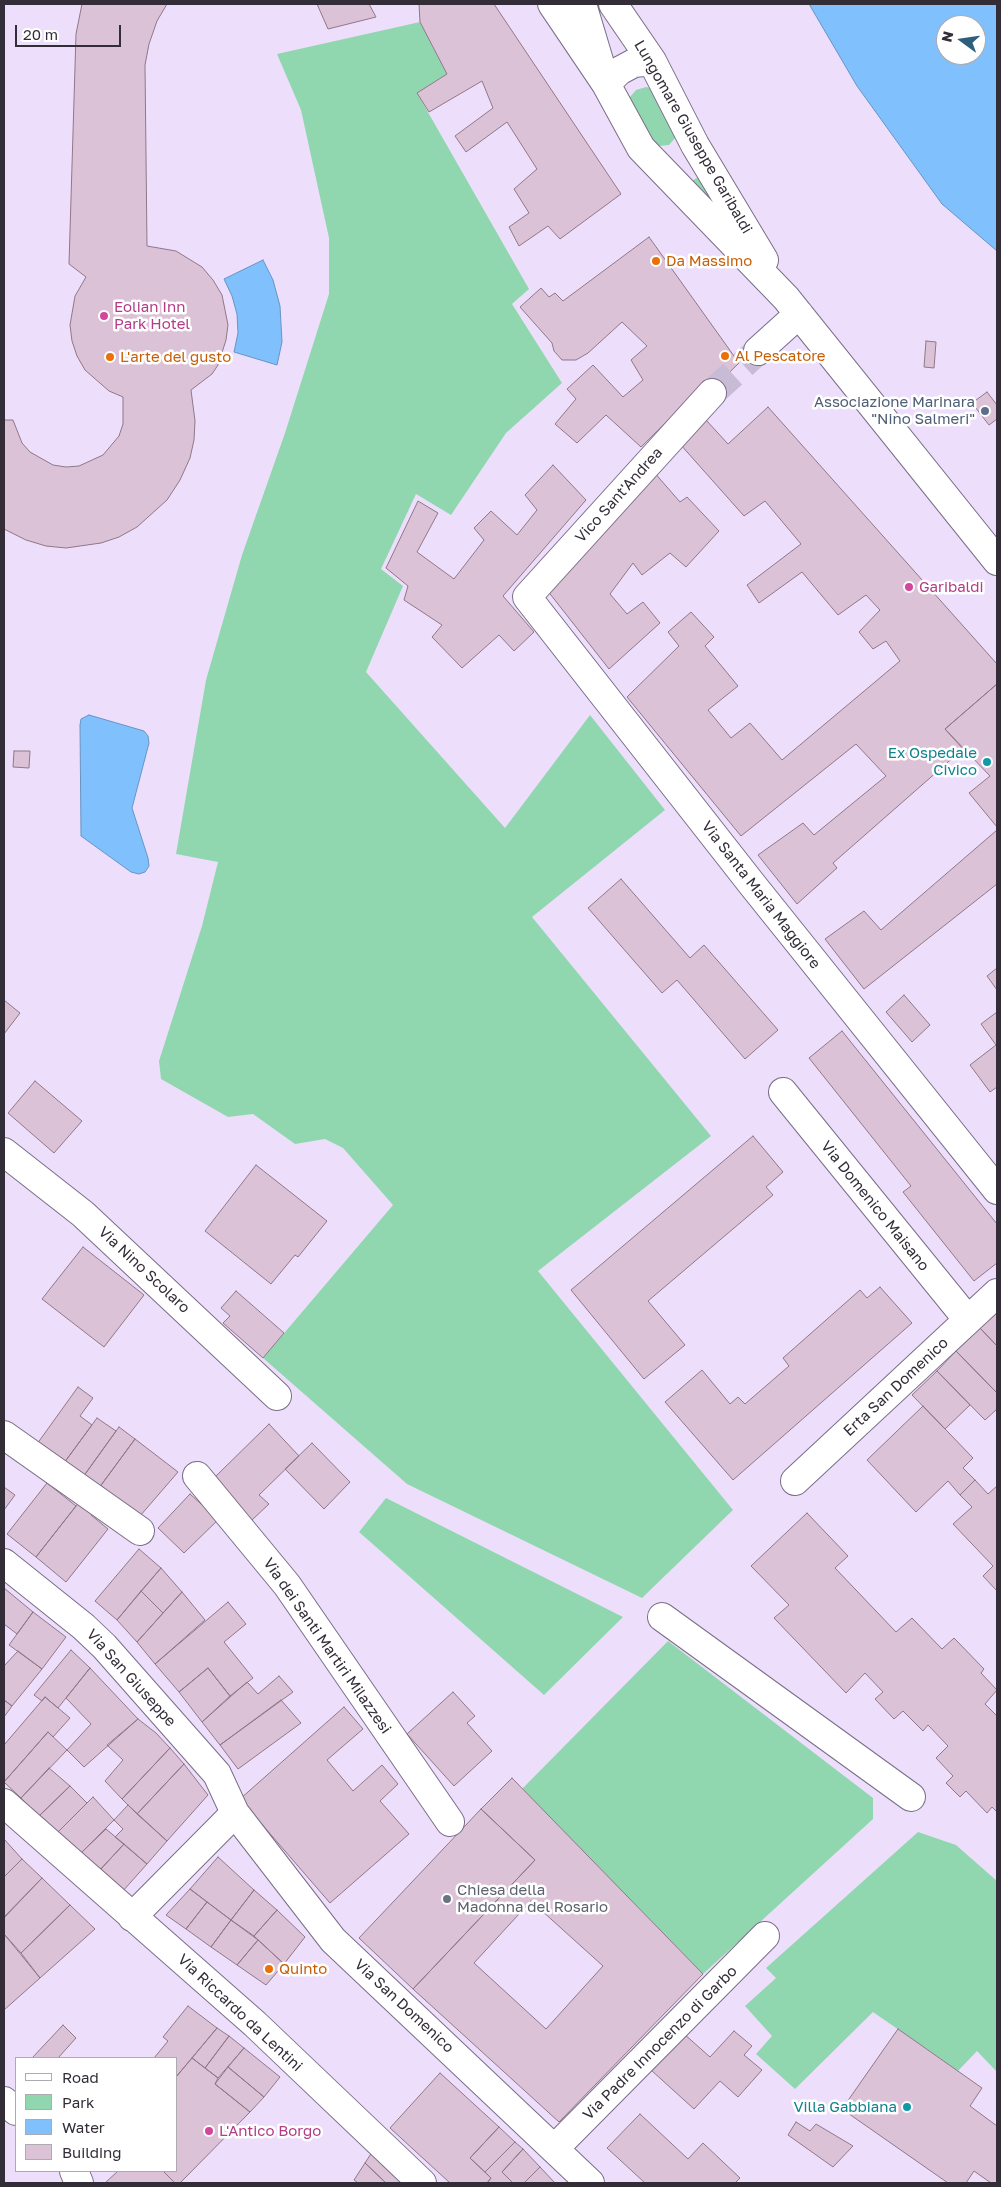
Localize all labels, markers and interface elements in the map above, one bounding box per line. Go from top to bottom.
scale bar [18,15,124,47]
north arrow [936,15,986,65]
text: 20 m [23,25,58,43]
text: N [937,29,956,44]
street label: Lungomare Giuseppe Garibaldi [630,37,756,237]
place label: Da Massimo [666,252,752,270]
marker: Da Massimo [650,255,662,267]
place label: Eolian Inn Park Hotel [114,298,190,333]
marker: Eolian Inn Park Hotel [98,310,110,322]
place label: Al Pescatore [735,347,826,365]
place label: L'arte del gusto [120,348,231,366]
marker: Al Pescatore [719,350,731,362]
marker: L'arte del gusto [104,351,116,363]
place label: Associazione Marinara "Nino Salmeri" [814,393,975,428]
marker: Associazione Marinara "Nino Salmeri" [979,405,991,417]
street label: Vico Sant'Andrea [572,444,666,546]
place label: Garibaldi [919,578,984,596]
marker: Garibaldi [903,581,915,593]
place label: Ex Ospedale Civico [888,744,977,779]
marker: Ex Ospedale Civico [981,756,993,768]
street label: Via Santa Maria Maggiore [698,818,824,972]
street label: Via Domenico Maisano [817,1137,933,1275]
street label: Via Nino Scolaro [95,1223,193,1317]
street label: Erta San Domenico [840,1334,952,1440]
street label: Via dei Santi Martiri Milazzesi [259,1555,395,1737]
street label: Via San Giuseppe [83,1626,179,1730]
place label: Chiesa della Madonna del Rosario [457,1881,608,1916]
marker: Chiesa della Madonna del Rosario [441,1893,453,1905]
street label: Via Riccardo da Lentini [174,1951,306,2075]
street label: Via San Domenico [351,1955,457,2057]
place label: Quinto [279,1960,327,1978]
street label: Via Padre Innocenzo di Garbo [579,1962,741,2124]
marker: Quinto [263,1963,275,1975]
legend [15,2057,178,2172]
text: Road [62,2068,99,2086]
text: Park [62,2093,94,2111]
place label: Villa Gabbiana [793,2098,897,2116]
marker: Villa Gabbiana [901,2101,913,2113]
text: Water [62,2118,105,2136]
place label: L'Antico Borgo [219,2122,321,2140]
marker: L'Antico Borgo [203,2125,215,2137]
text: Building [62,2143,122,2161]

